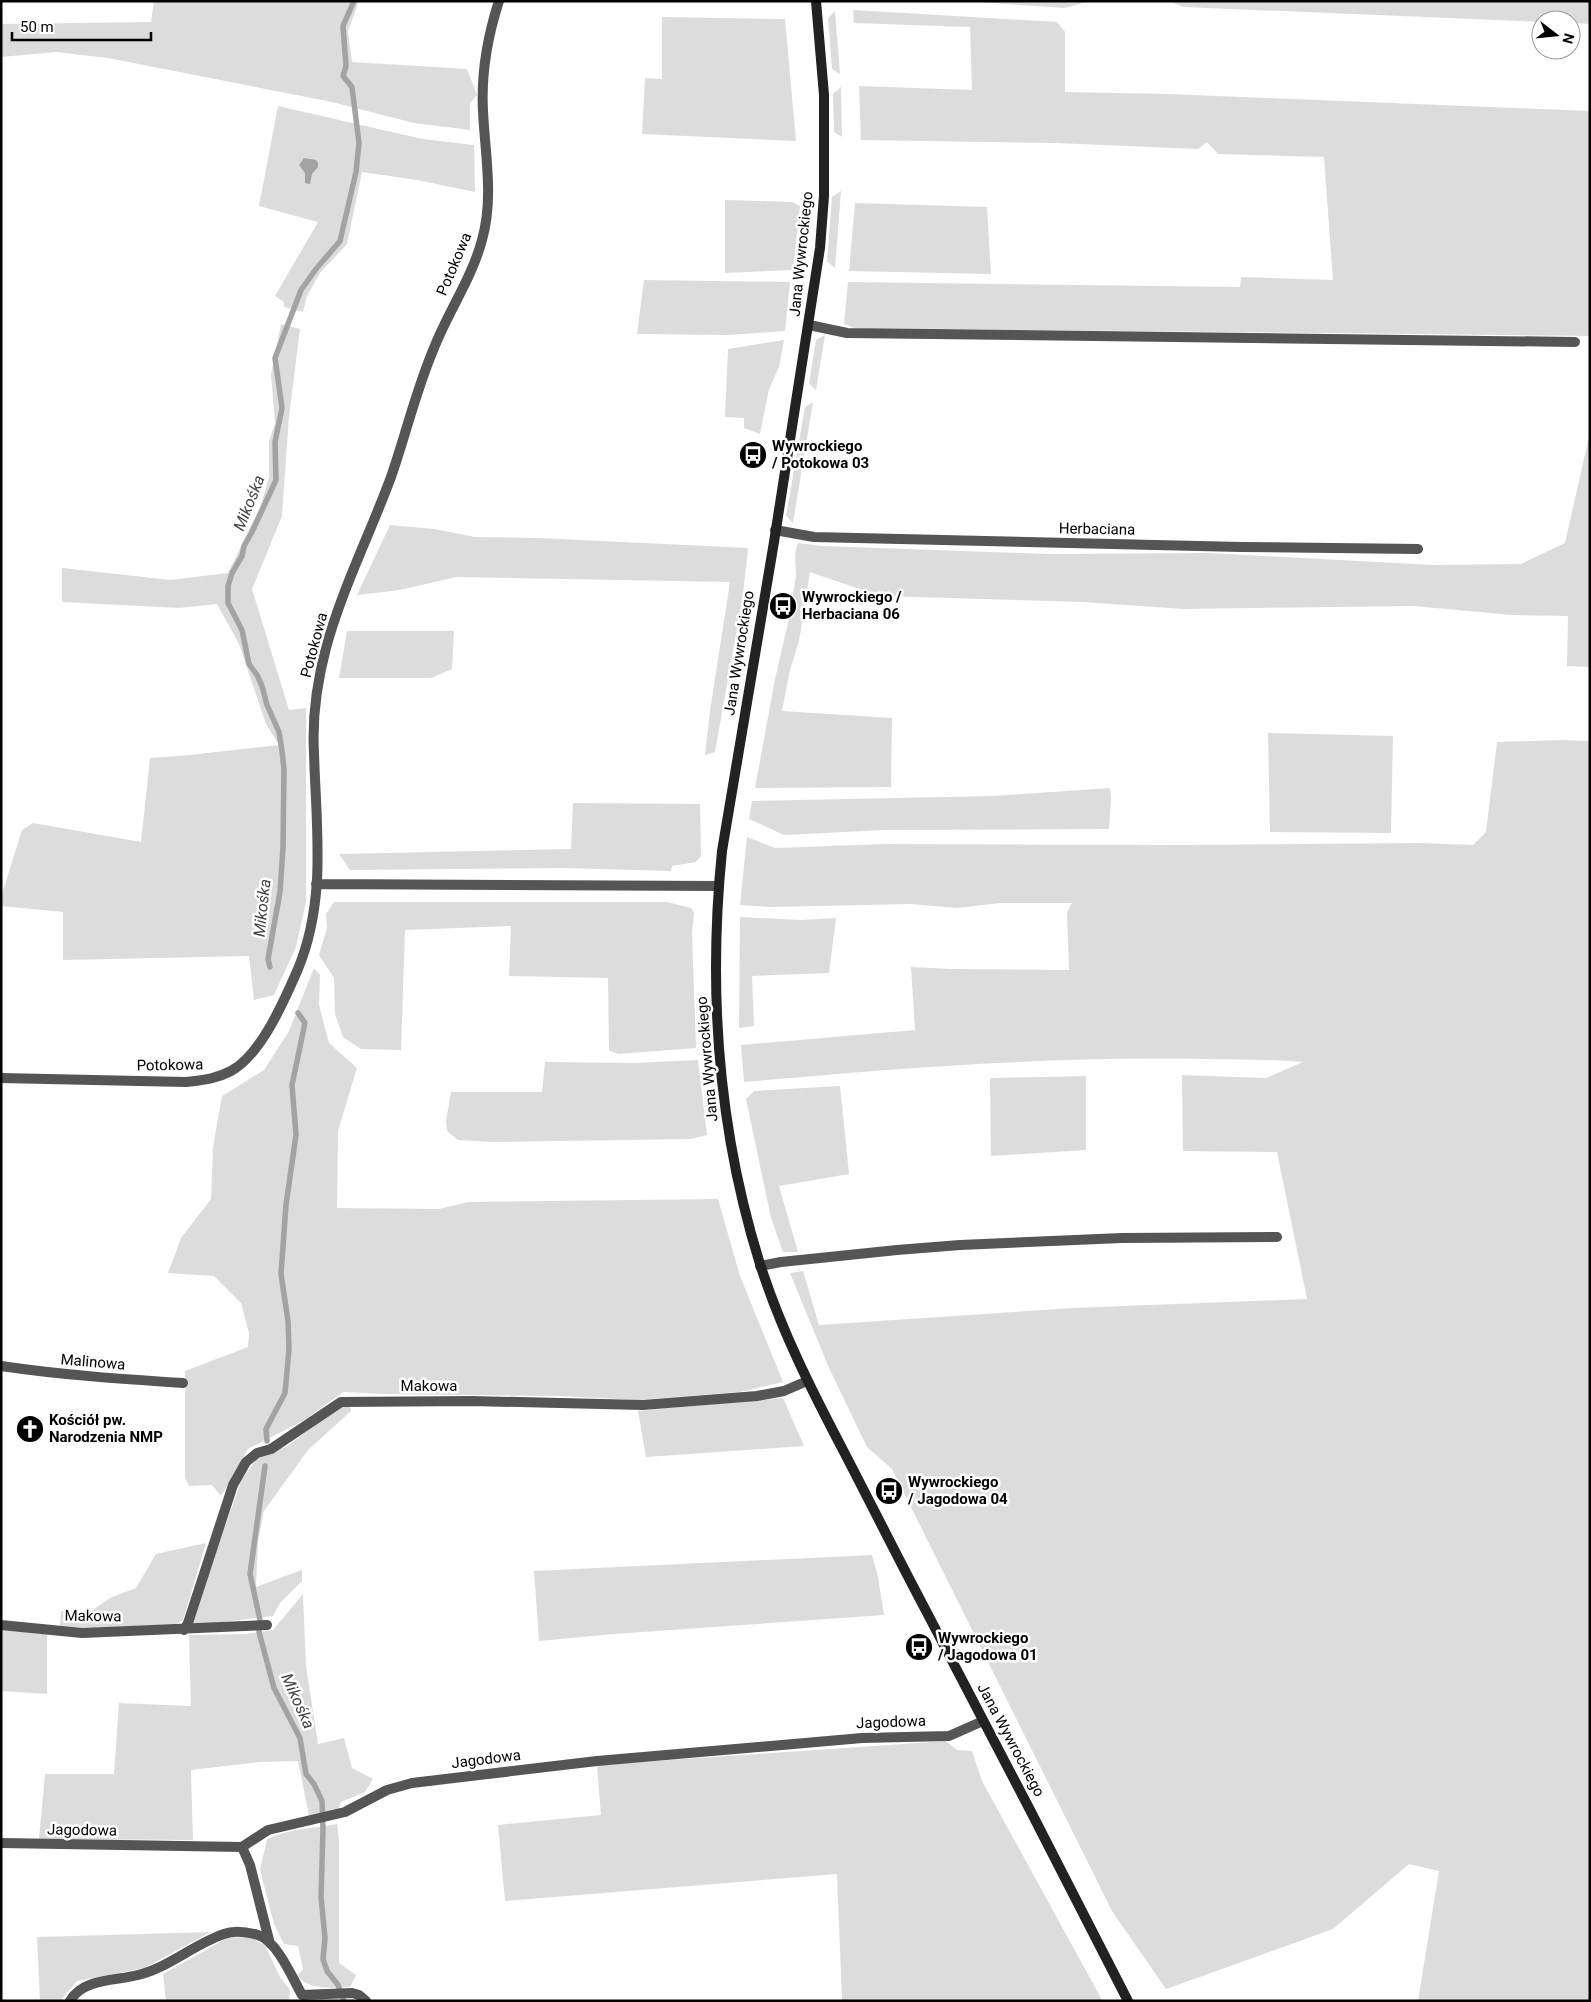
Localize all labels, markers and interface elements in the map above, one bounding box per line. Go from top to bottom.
scale bar [12,10,151,42]
north arrow [1531,10,1581,60]
text: 50 m [20,18,54,36]
text: N [1559,32,1578,46]
street label: Jana Wywrockiego [785,190,817,318]
street label: Potokowa [433,230,475,298]
place label: Wywrockiego / Potokowa 03 [771,437,869,472]
bus stop icon: Wywrockiego / Potokowa 03 [738,440,768,470]
water label: Mikośka [229,472,269,534]
street label: Herbaciana [1059,519,1135,539]
place label: Wywrockiego / Herbaciana 06 [802,588,902,623]
street label: Jana Wywrockiego [720,589,758,717]
bus stop icon: Wywrockiego / Herbaciana 06 [768,591,798,621]
street label: Potokowa [297,610,331,680]
water label: Mikośka [250,878,274,938]
street label: Jana Wywrockiego [693,996,721,1122]
street label: Potokowa [136,1055,204,1075]
street label: Malinowa [60,1350,126,1374]
street label: Makowa [401,1377,457,1395]
place label: Kościół pw. Narodzenia NMP [49,1411,163,1446]
church icon: Kościół pw. Narodzenia NMP [15,1414,45,1444]
place label: Wywrockiego / Jagodowa 04 [907,1473,1008,1508]
bus stop icon: Wywrockiego / Jagodowa 04 [874,1476,904,1506]
street label: Makowa [64,1607,122,1625]
place label: Wywrockiego / Jagodowa 01 [937,1629,1038,1664]
bus stop icon: Wywrockiego / Jagodowa 01 [904,1632,934,1662]
water label: Mikośka [277,1670,319,1732]
street label: Jana Wywrockiego [974,1680,1048,1800]
street label: Jagodowa [856,1712,926,1732]
street label: Jagodowa [450,1746,522,1772]
street label: Jagodowa [47,1820,117,1840]

